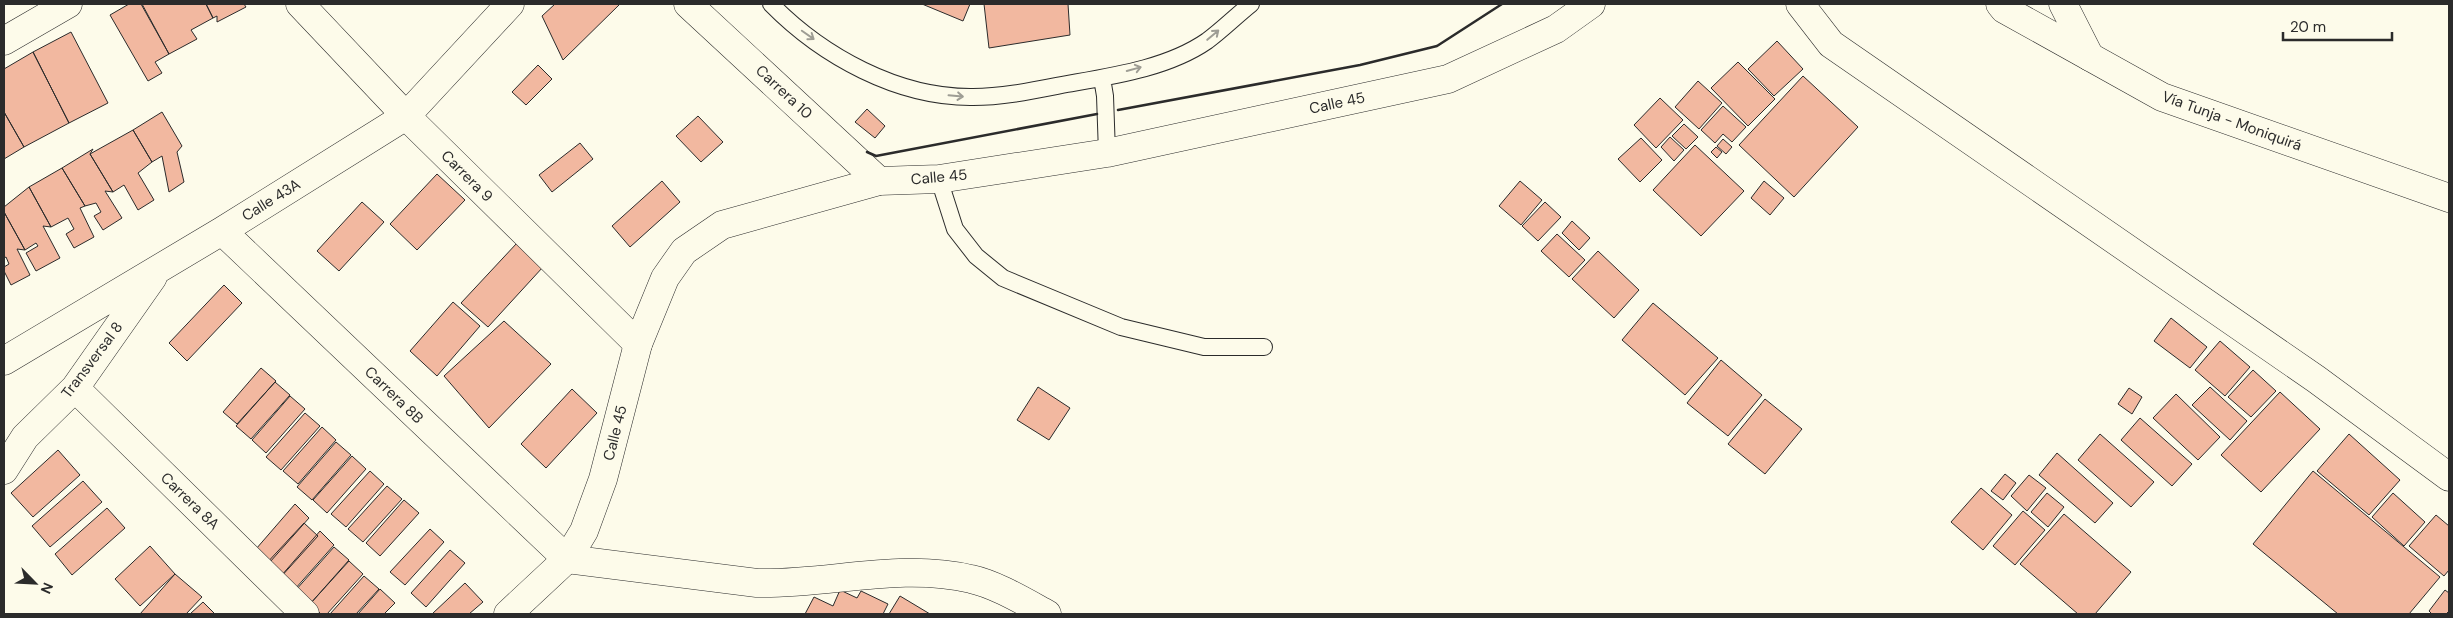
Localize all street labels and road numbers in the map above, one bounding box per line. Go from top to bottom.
street label: Carrera 10 [751,61,817,123]
street label: Vía Tunja - Moniquirá [2159,86,2305,156]
street label: Calle 45 [1307,87,1367,119]
street label: Carrera 9 [437,146,497,206]
street label: Calle 45 [910,165,968,189]
street label: Calle 43A [238,174,304,226]
street label: Transversal 8 [57,318,127,402]
street label: Carrera 8B [360,362,428,428]
street label: Calle 45 [598,403,632,463]
street label: Carrera 8A [156,468,224,534]

